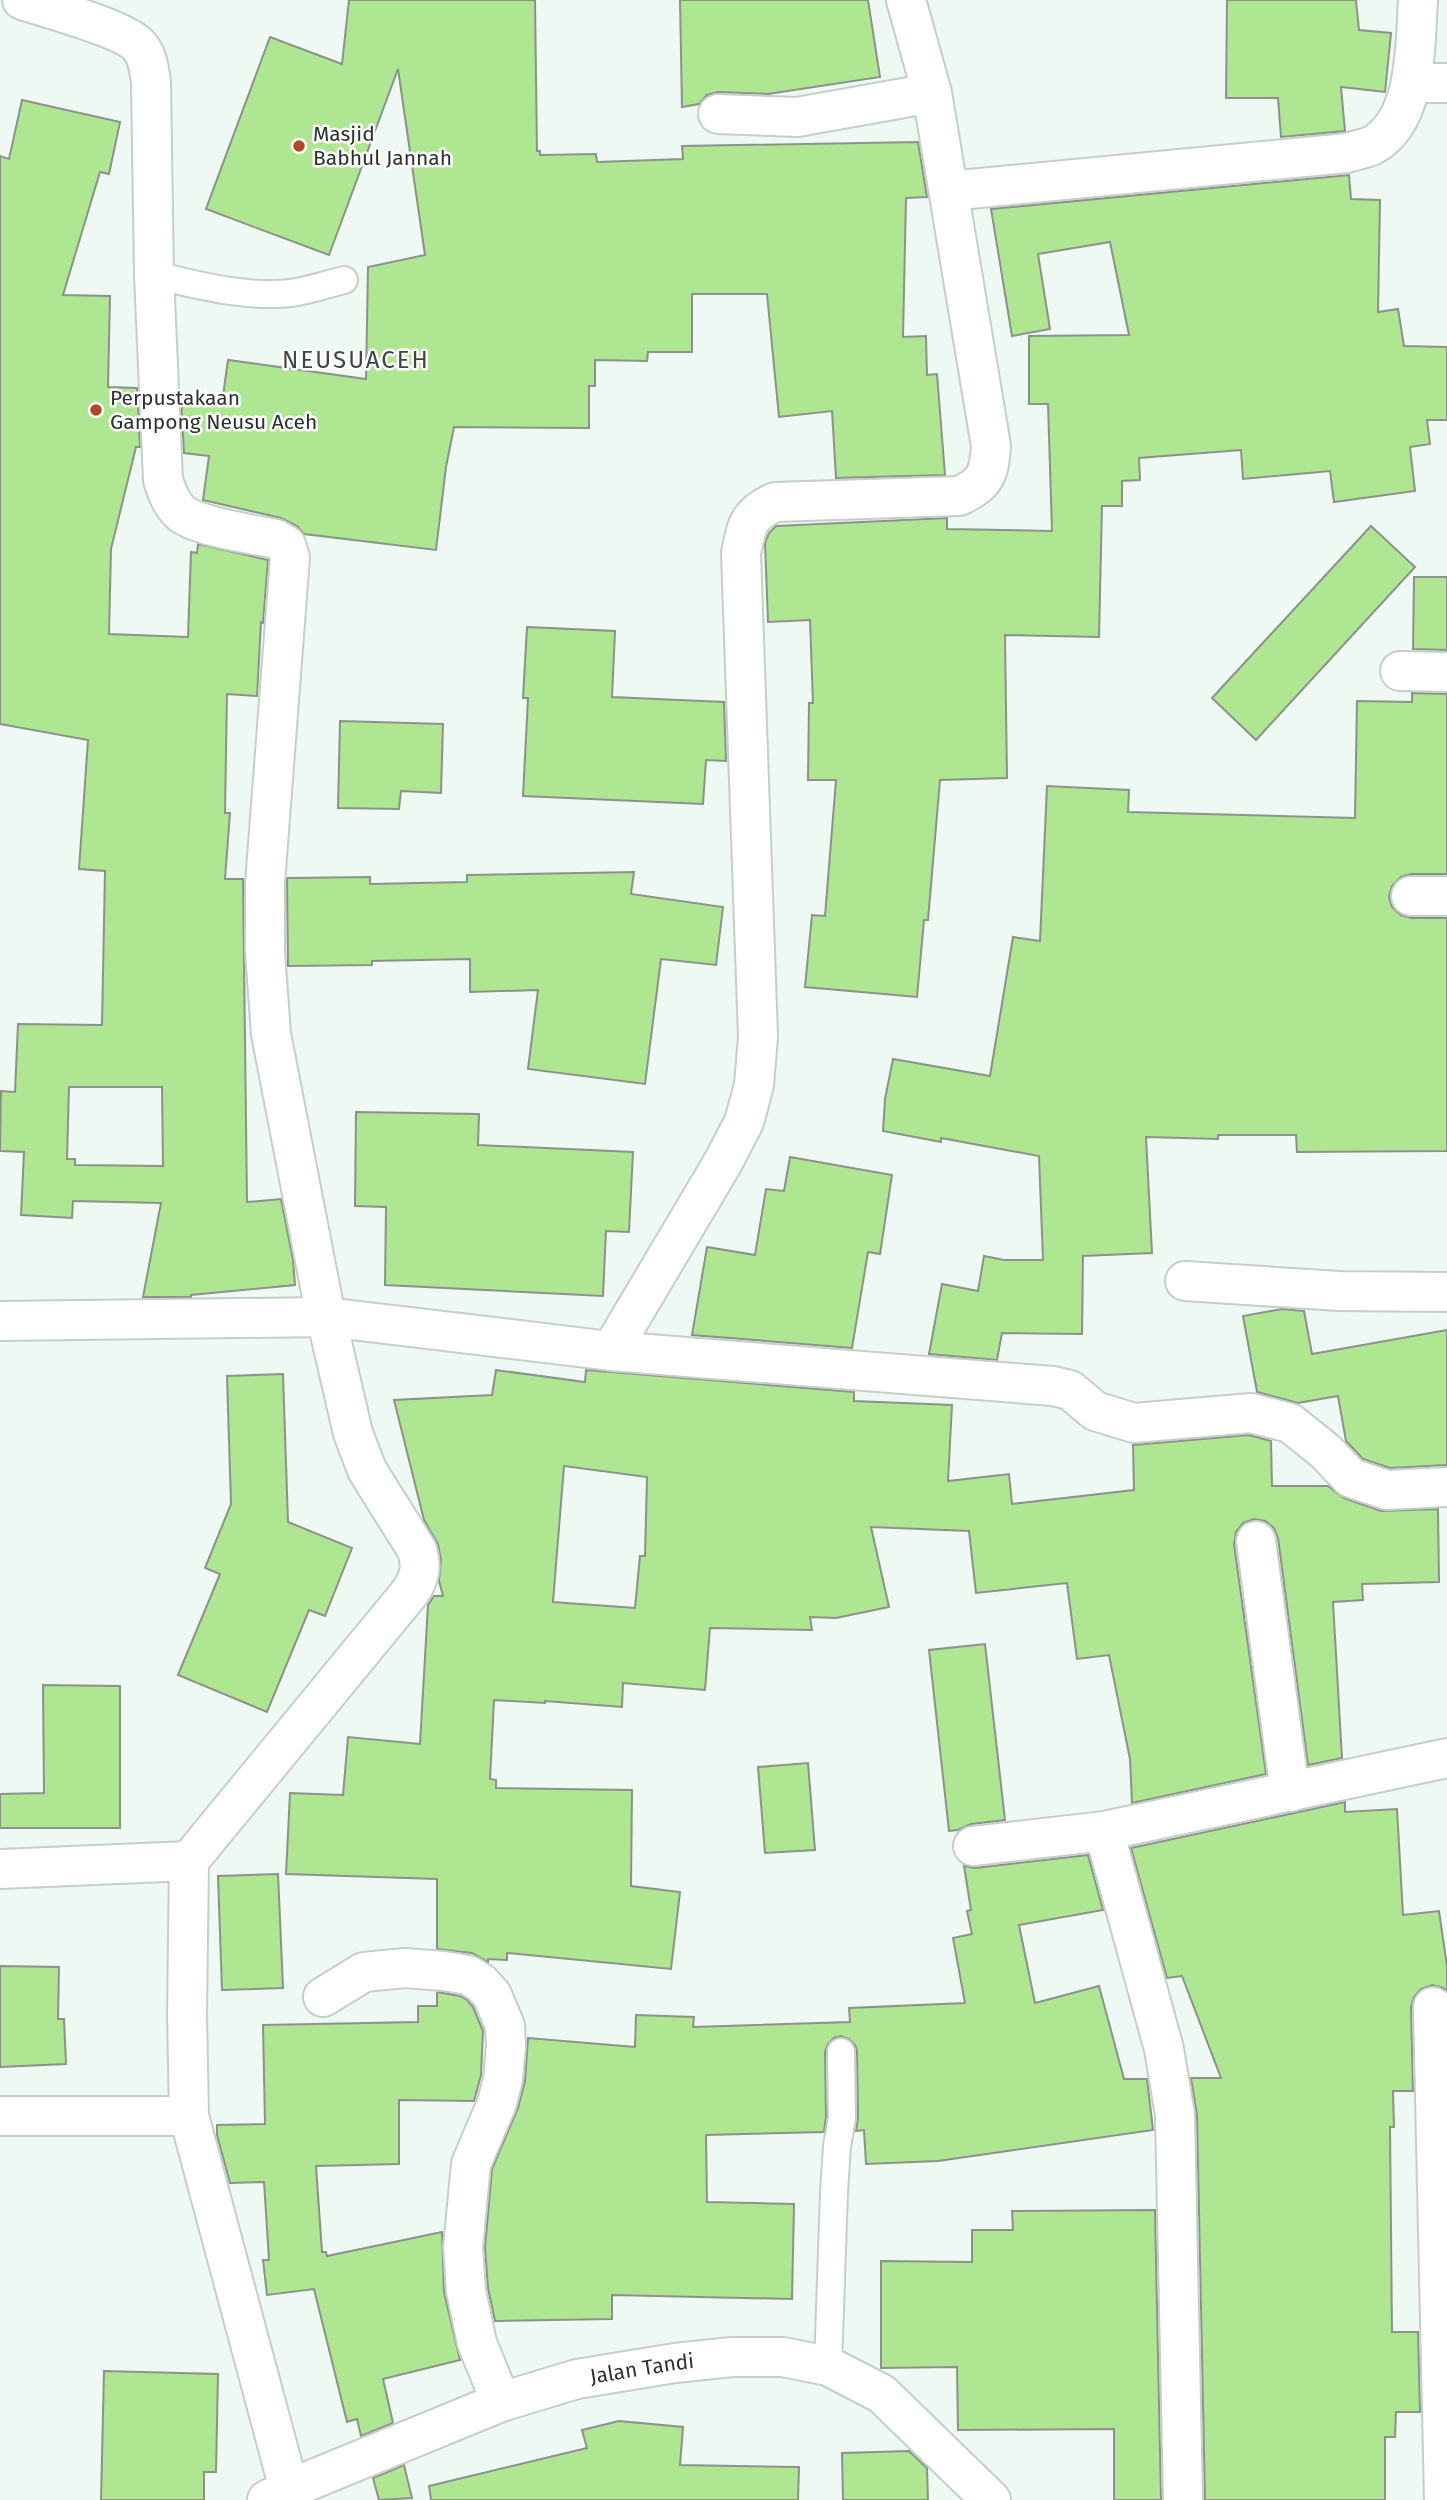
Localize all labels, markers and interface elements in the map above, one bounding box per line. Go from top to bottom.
place label: Masjid Babhul Jannah [313,121,452,171]
marker: Masjid Babhul Jannah [291,138,307,154]
district label: NEUSUACEH [282,346,430,374]
place label: Perpustakaan Gampong Neusu Aceh [110,385,317,435]
marker: Perpustakaan Gampong Neusu Aceh [88,402,104,418]
street label: Jalan Tandi [588,2348,695,2390]

